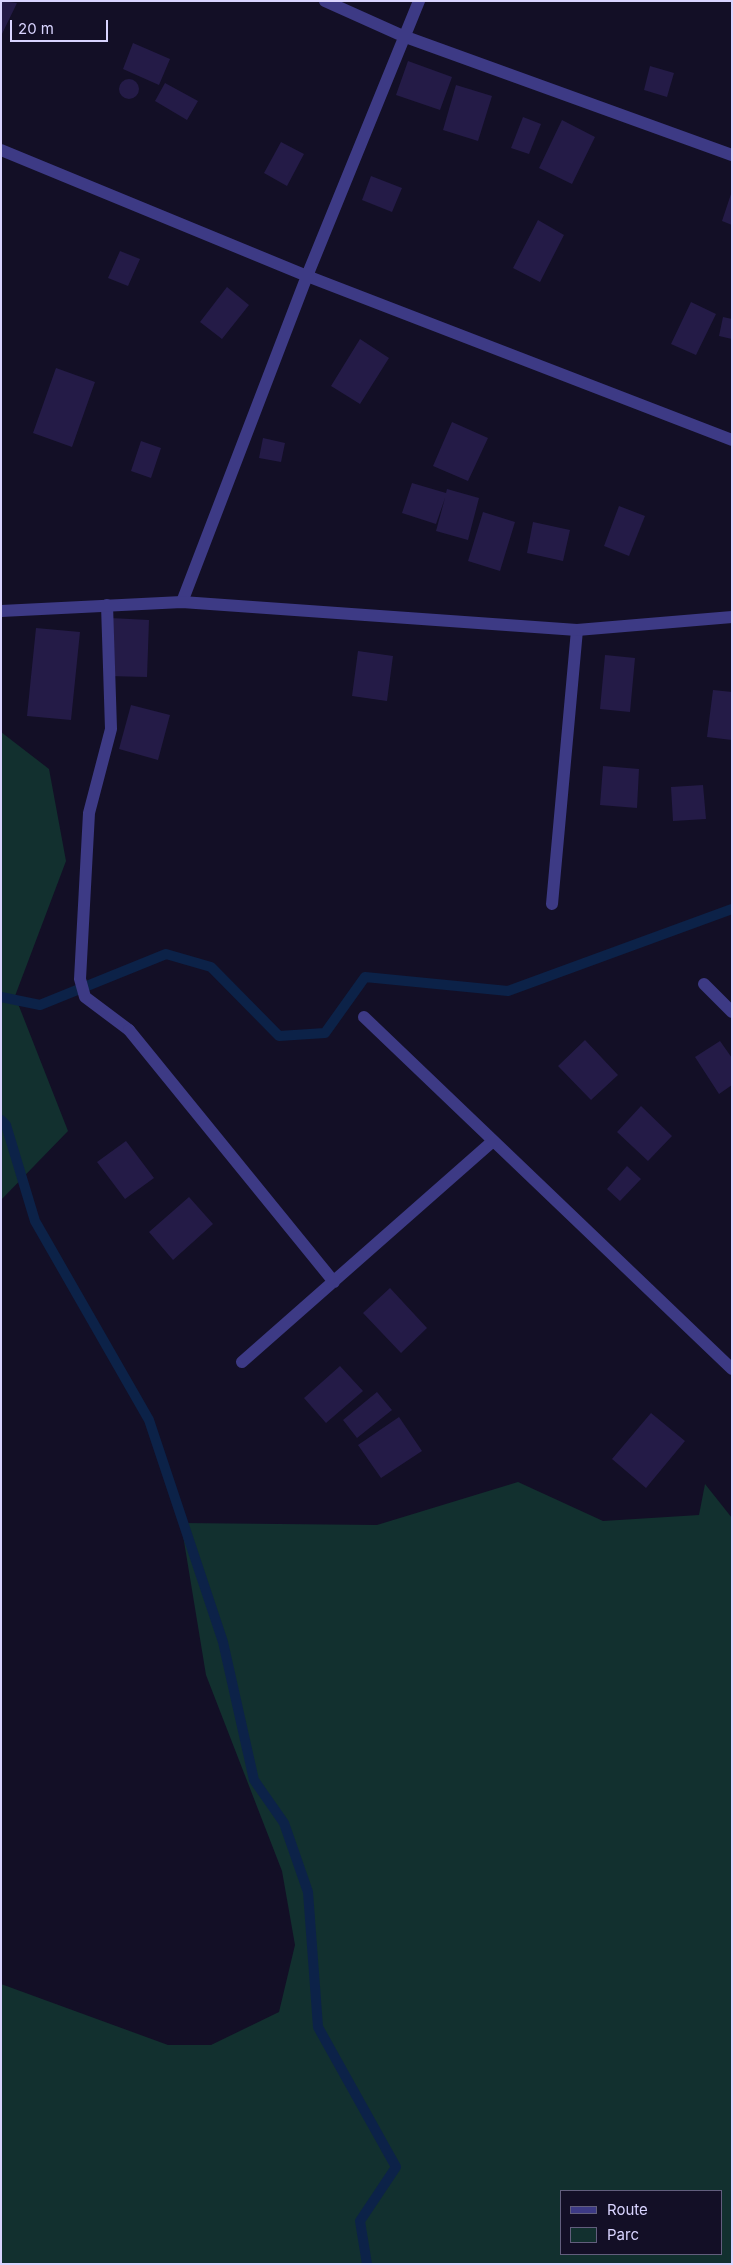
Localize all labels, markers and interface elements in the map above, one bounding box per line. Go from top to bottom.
scale bar [12,10,110,42]
text: 20 m [18,19,54,38]
legend [560,2190,723,2255]
text: Route [607,2200,648,2219]
text: Parc [607,2225,639,2244]

